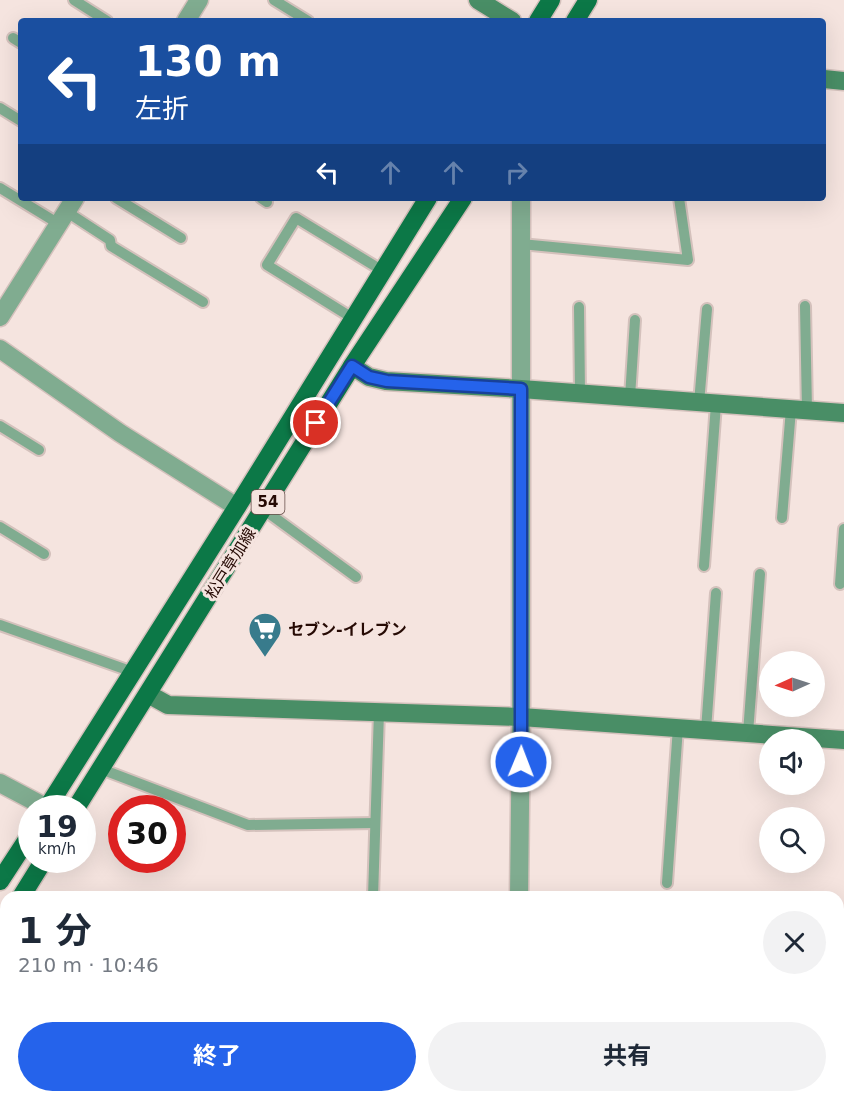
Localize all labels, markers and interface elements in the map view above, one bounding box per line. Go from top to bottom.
text: 130 m [135,37,281,86]
icon: left [36,42,114,120]
text: 左折 [135,93,189,124]
icon: left [311,156,344,189]
icon: ahead [374,156,407,189]
icon: ahead [437,156,470,189]
icon: right [500,156,533,189]
pin [290,397,341,448]
icon: arrive [299,406,332,439]
road number: 54 [252,490,284,514]
street label: 松戸草加線 [201,524,260,602]
supermarket icon: セブン-イレブン [247,611,283,658]
place label: セブン-イレブン [288,620,407,639]
north arrow [759,651,825,717]
map controls [759,651,825,873]
button: sound [759,729,825,795]
position arrow [489,730,553,794]
speed limit sign: 30 [108,795,186,873]
button: search [759,807,825,873]
text: 19 [36,809,78,844]
text: km/h [38,840,76,858]
text: 1 分 [18,910,92,951]
button: close [763,911,826,974]
text: 210 m · 10:46 [18,953,159,977]
button: 終了 [18,1022,416,1091]
button: 共有 [428,1022,826,1091]

